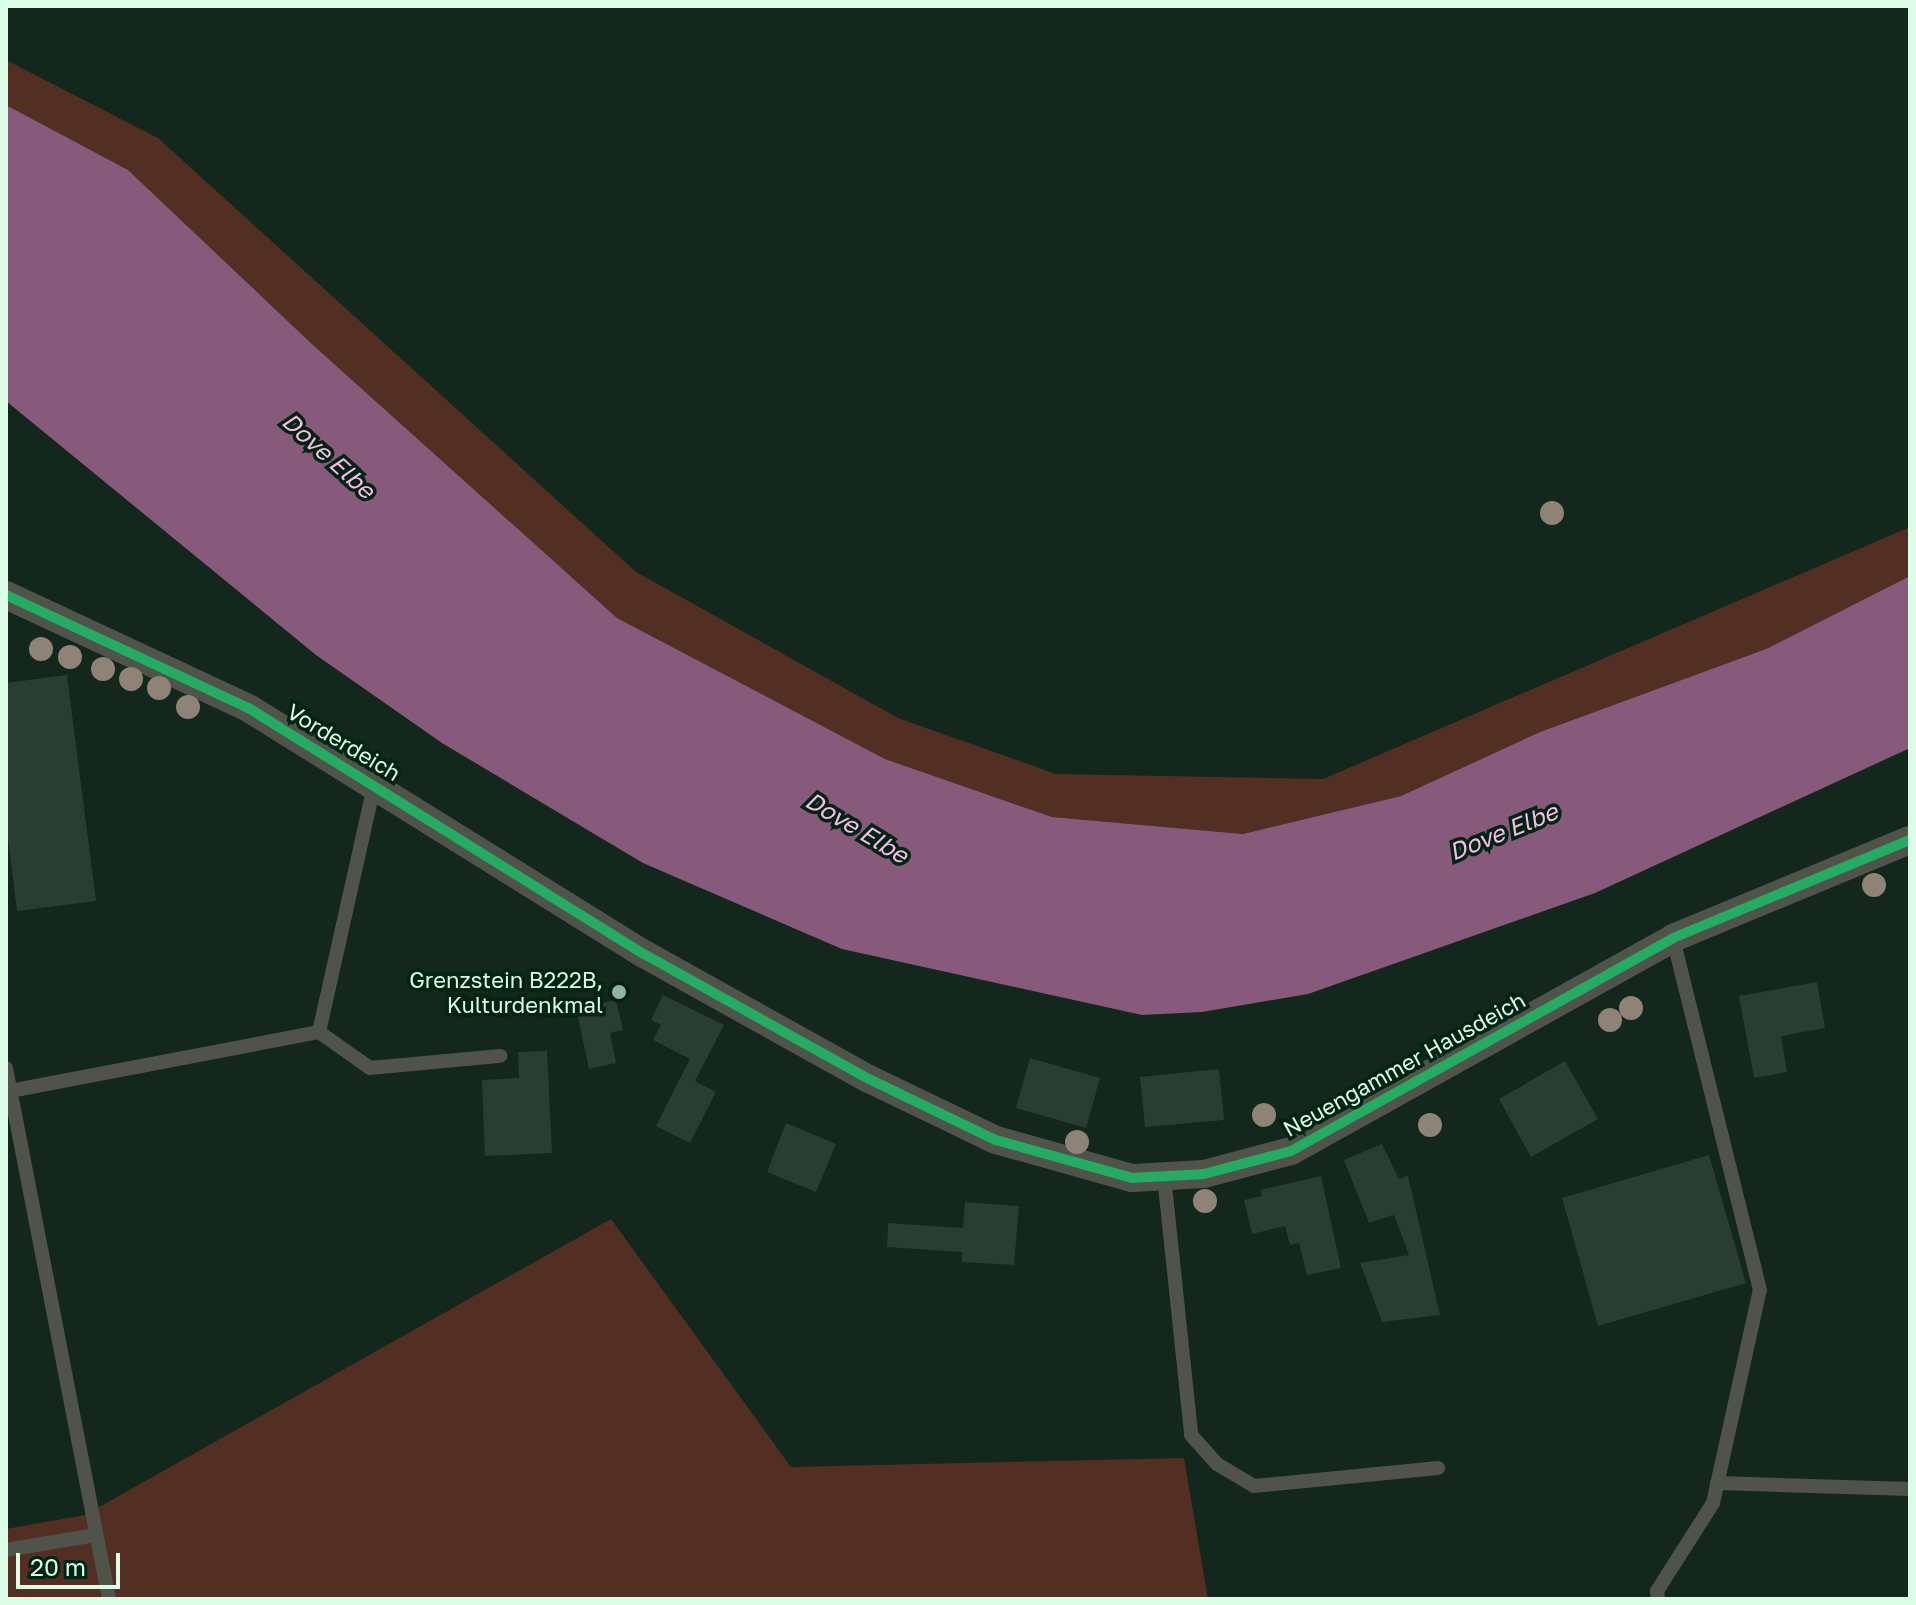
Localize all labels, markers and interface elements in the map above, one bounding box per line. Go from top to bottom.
water label: Dove Elbe [277,406,381,504]
street label: Vorderdeich [283,698,405,786]
water label: Dove Elbe [800,785,914,869]
water label: Dove Elbe [1444,796,1562,866]
place label: Grenzstein B222B, Kulturdenkmal [409,966,603,1018]
marker: Grenzstein B222B, Kulturdenkmal [610,983,628,1001]
street label: Neuengammer Hausdeich [1278,986,1530,1142]
scale bar [20,1537,124,1587]
text: 20 m [30,1552,86,1581]

